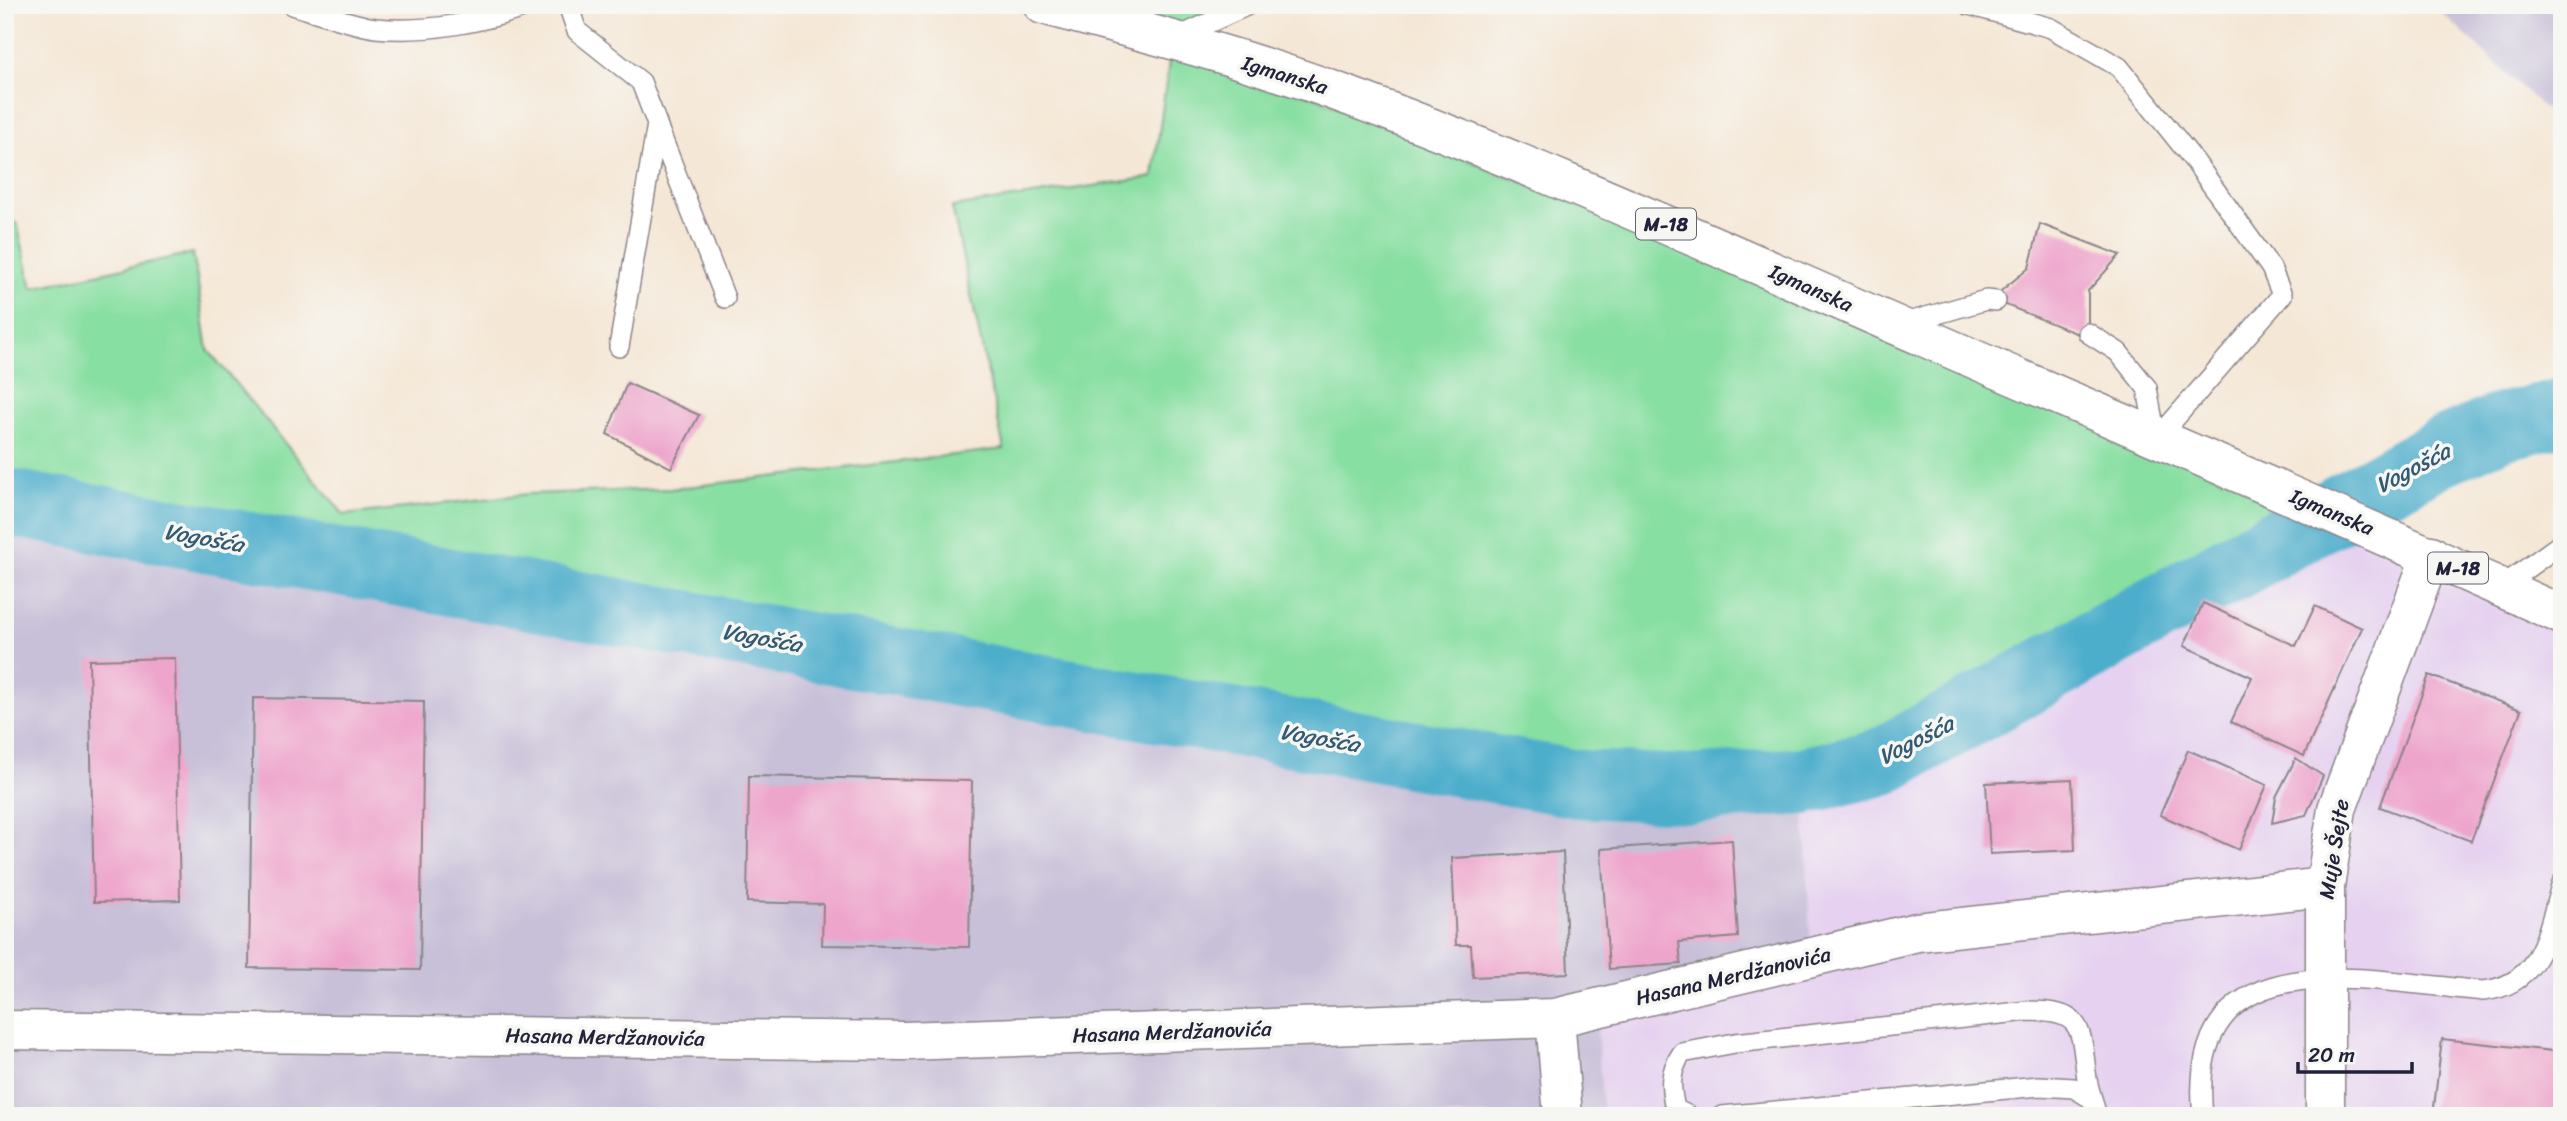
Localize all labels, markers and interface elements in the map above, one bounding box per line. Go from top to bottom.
street label: Igmanska [1236,44,1333,106]
road number: M-18 [1636,208,1696,240]
street label: Igmanska [1762,252,1859,324]
water label: Vogošća [2368,430,2460,505]
street label: Igmanska [2283,477,2381,547]
water label: Vogošća [161,511,250,566]
road number: M-18 [2428,552,2488,583]
water label: Vogošća [719,611,808,666]
water label: Vogošća [1871,702,1963,776]
water label: Vogošća [1277,711,1366,766]
street label: Muje Šejte [2307,796,2361,902]
street label: Hasana Merdžanovića [1632,935,1835,1017]
street label: Hasana Merdžanovića [1072,1010,1273,1054]
street label: Hasana Merdžanovića [505,1016,705,1058]
scale bar [2298,1030,2411,1074]
text: 20 m [2308,1036,2355,1074]

